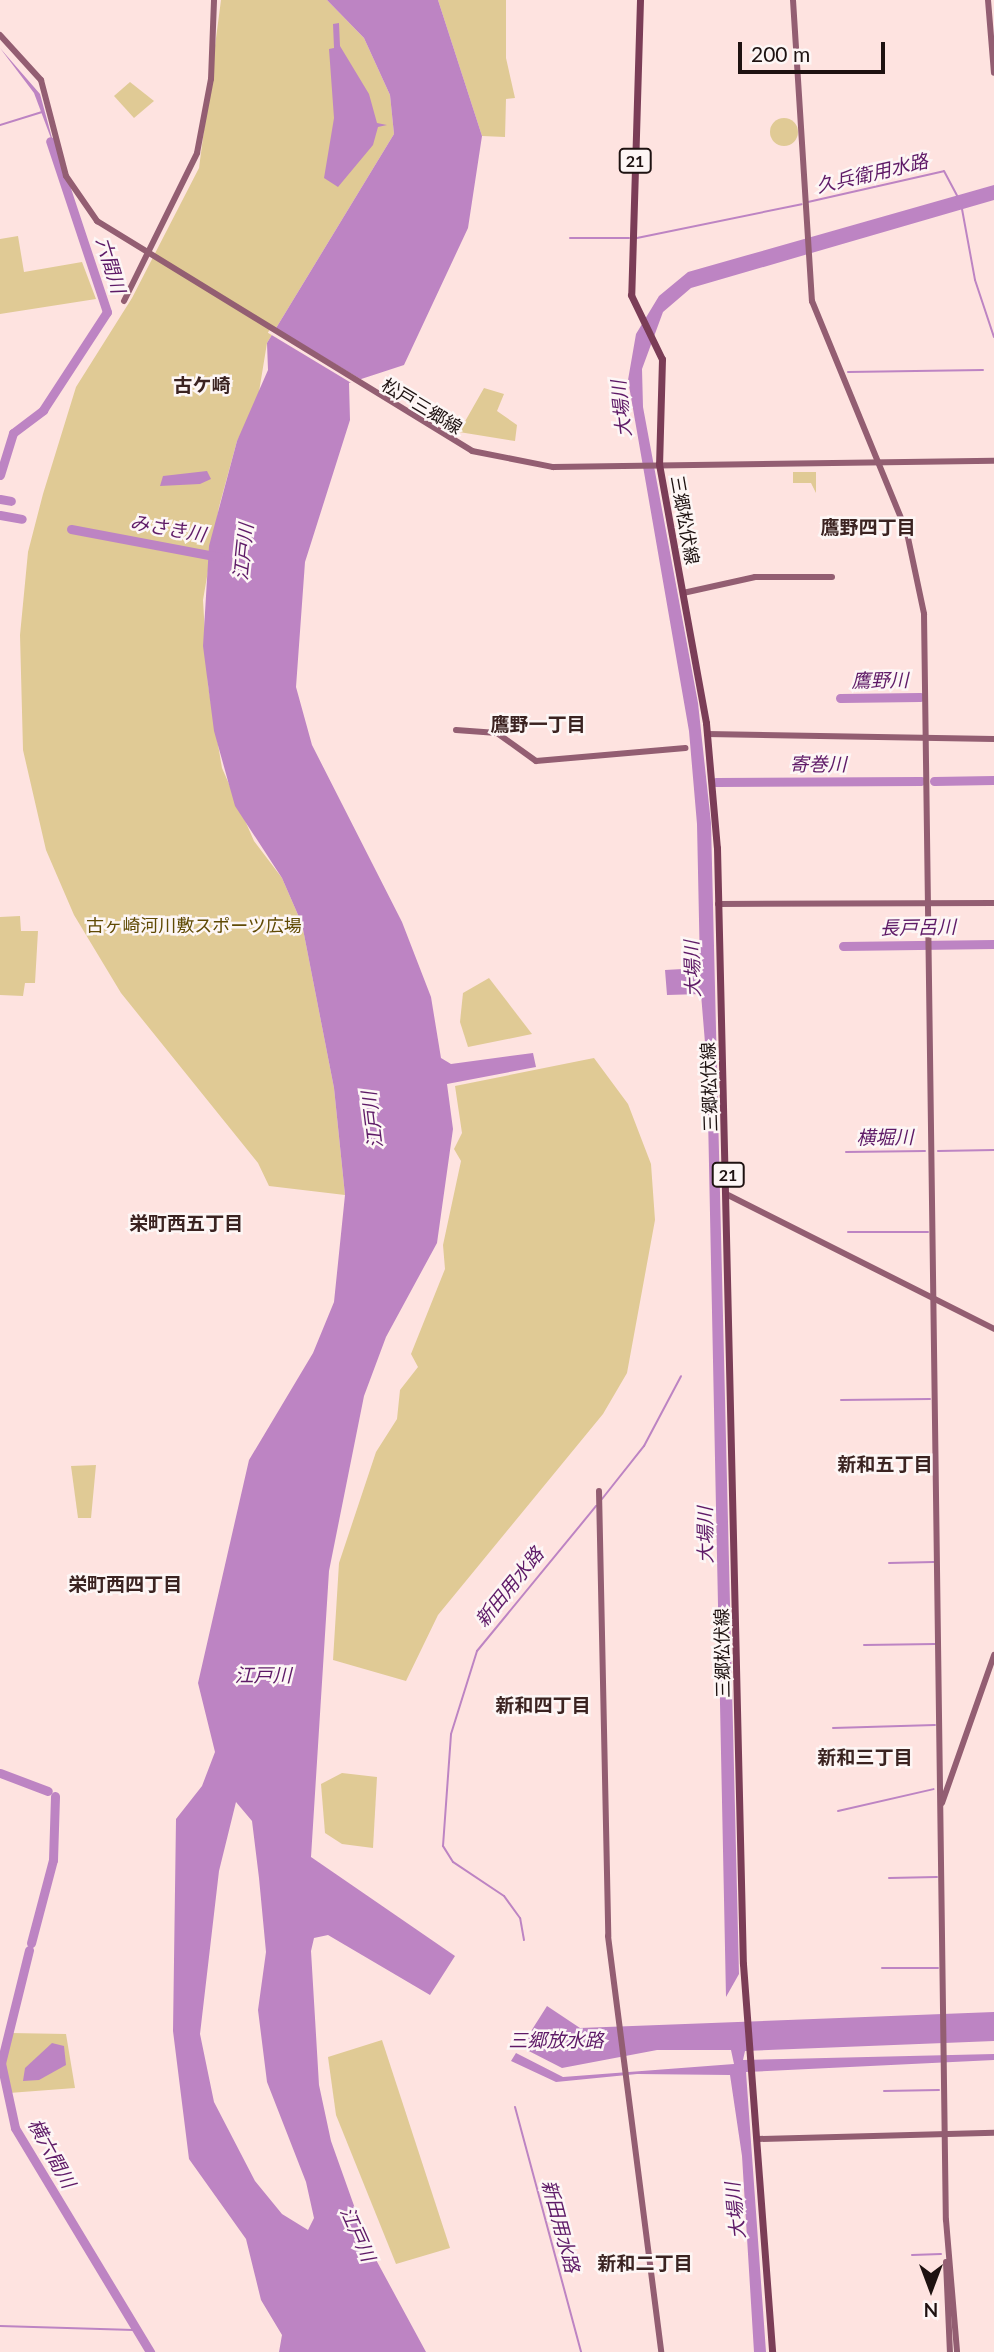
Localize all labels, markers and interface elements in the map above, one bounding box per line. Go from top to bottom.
scale bar [742,28,889,72]
text: 200 m [751,41,810,66]
road number: 21 [618,148,652,174]
water label: 久兵衛用水路 [814,149,930,197]
water label: 六間川 [92,234,130,296]
district label: 古ケ崎 [174,374,230,396]
street label: 松戸三郷線 [378,374,466,438]
water label: 大場川 [607,379,635,439]
street label: 三郷松伏線 [667,474,703,566]
water label: みさき川 [129,510,207,546]
district label: 鷹野四丁目 [821,516,915,538]
water label: 江戸川 [229,522,257,582]
water label: 鷹野川 [851,668,909,692]
district label: 鷹野一丁目 [491,713,585,735]
water label: 寄巻川 [790,753,846,775]
park label: 古ヶ崎河川敷スポーツ広場 [86,914,302,936]
water label: 長戸呂川 [880,915,956,939]
water label: 大場川 [680,940,704,998]
street label: 三郷松伏線 [697,1042,721,1132]
water label: 江戸川 [357,1090,387,1150]
water label: 横堀川 [856,1125,914,1149]
road number: 21 [710,1162,746,1188]
district label: 栄町西五丁目 [129,1212,243,1234]
district label: 新和五丁目 [838,1453,932,1475]
water label: 大場川 [693,1506,717,1564]
water label: 新田用水路 [470,1543,548,1631]
district label: 栄町西四丁目 [68,1573,182,1595]
street label: 三郷松伏線 [710,1608,734,1698]
water label: 江戸川 [235,1664,291,1686]
district label: 新和四丁目 [496,1694,590,1716]
district label: 新和三丁目 [818,1746,912,1768]
water label: 三郷放水路 [509,2029,603,2051]
water label: 横六間川 [24,2114,80,2192]
water label: 新田用水路 [538,2177,584,2275]
water label: 大場川 [721,2181,749,2241]
water label: 江戸川 [336,2203,380,2265]
district label: 新和二丁目 [598,2252,692,2274]
north arrow [896,2254,966,2324]
text: N [924,2299,938,2322]

